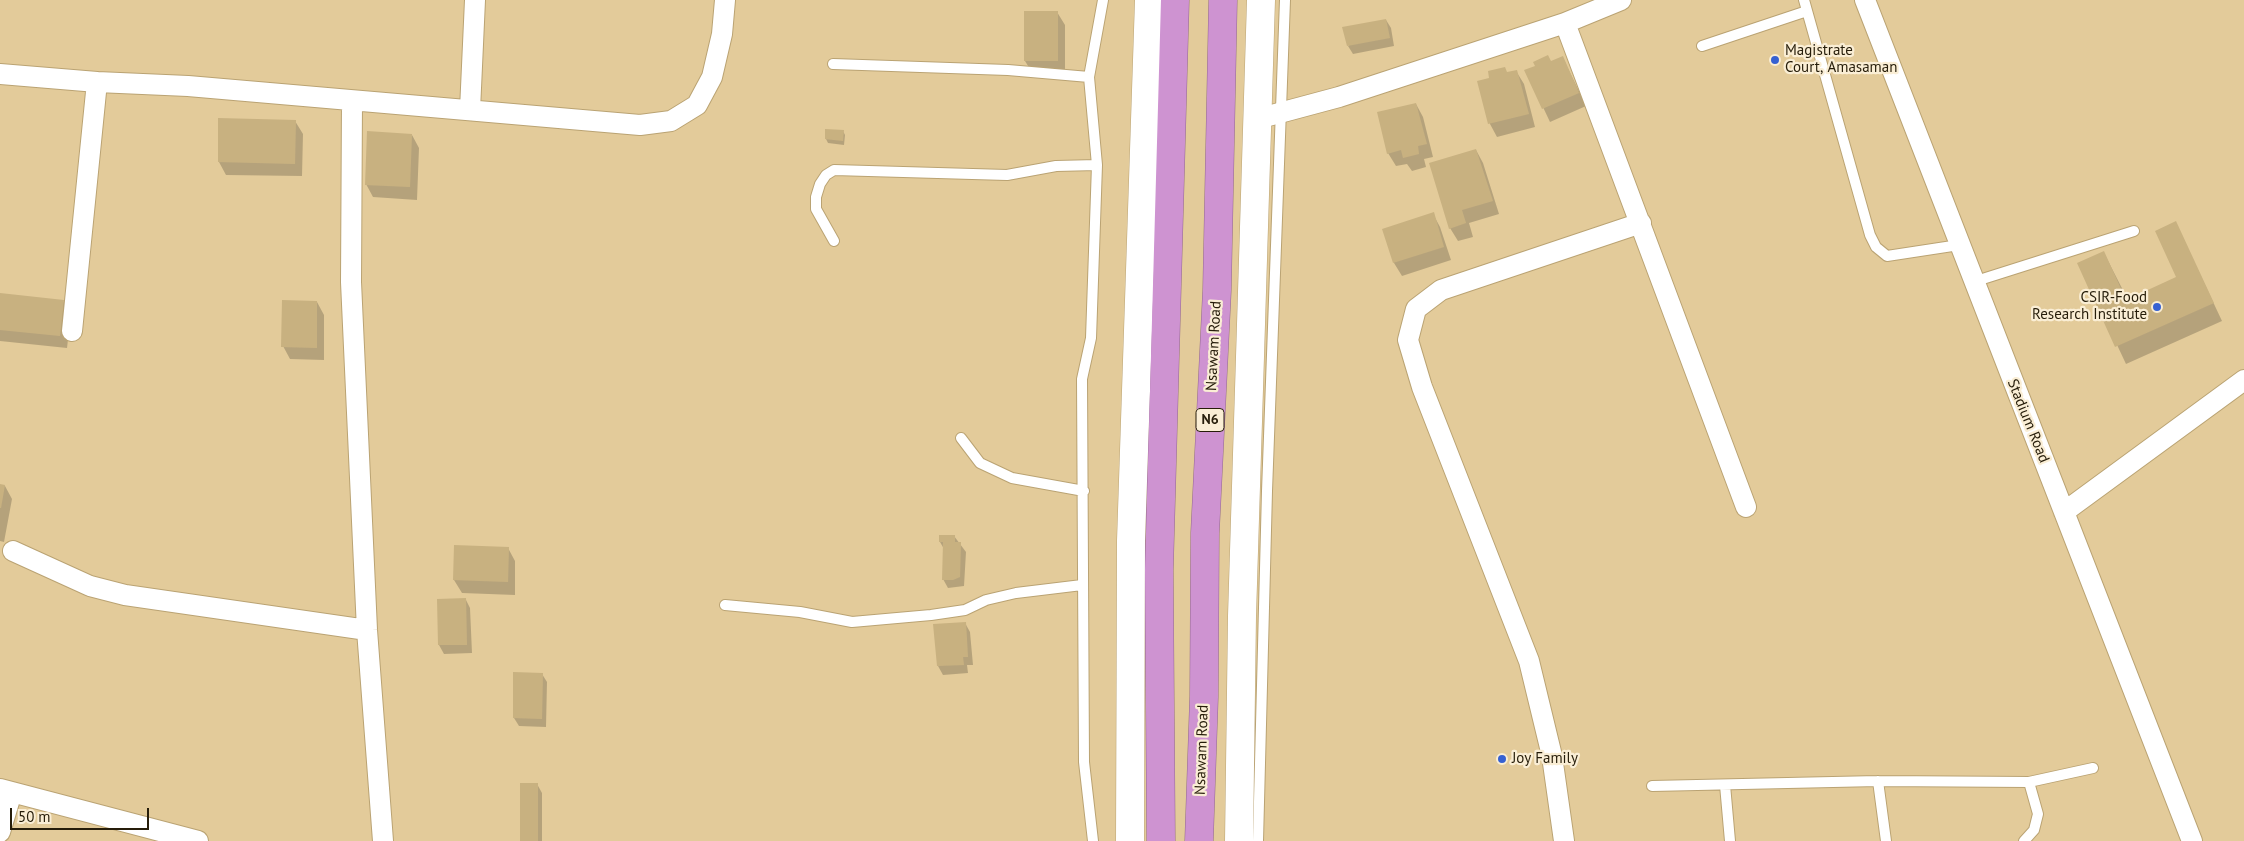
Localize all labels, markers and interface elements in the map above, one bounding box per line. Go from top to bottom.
place label: Magistrate Court, Amasaman [1785,42,1897,77]
marker: Magistrate Court, Amasaman [1769,54,1781,66]
place label: CSIR-Food Research Institute [2032,289,2147,324]
street label: Nsawam Road [1203,300,1225,392]
marker: CSIR-Food Research Institute [2151,301,2163,313]
street label: Stadium Road [2003,377,2053,465]
road number: N6 [1196,408,1224,432]
street label: Nsawam Road [1191,705,1213,795]
place label: Joy Family [1512,750,1578,768]
marker: Joy Family [1496,753,1508,765]
scale bar [12,798,151,830]
text: 50 m [18,807,51,826]

